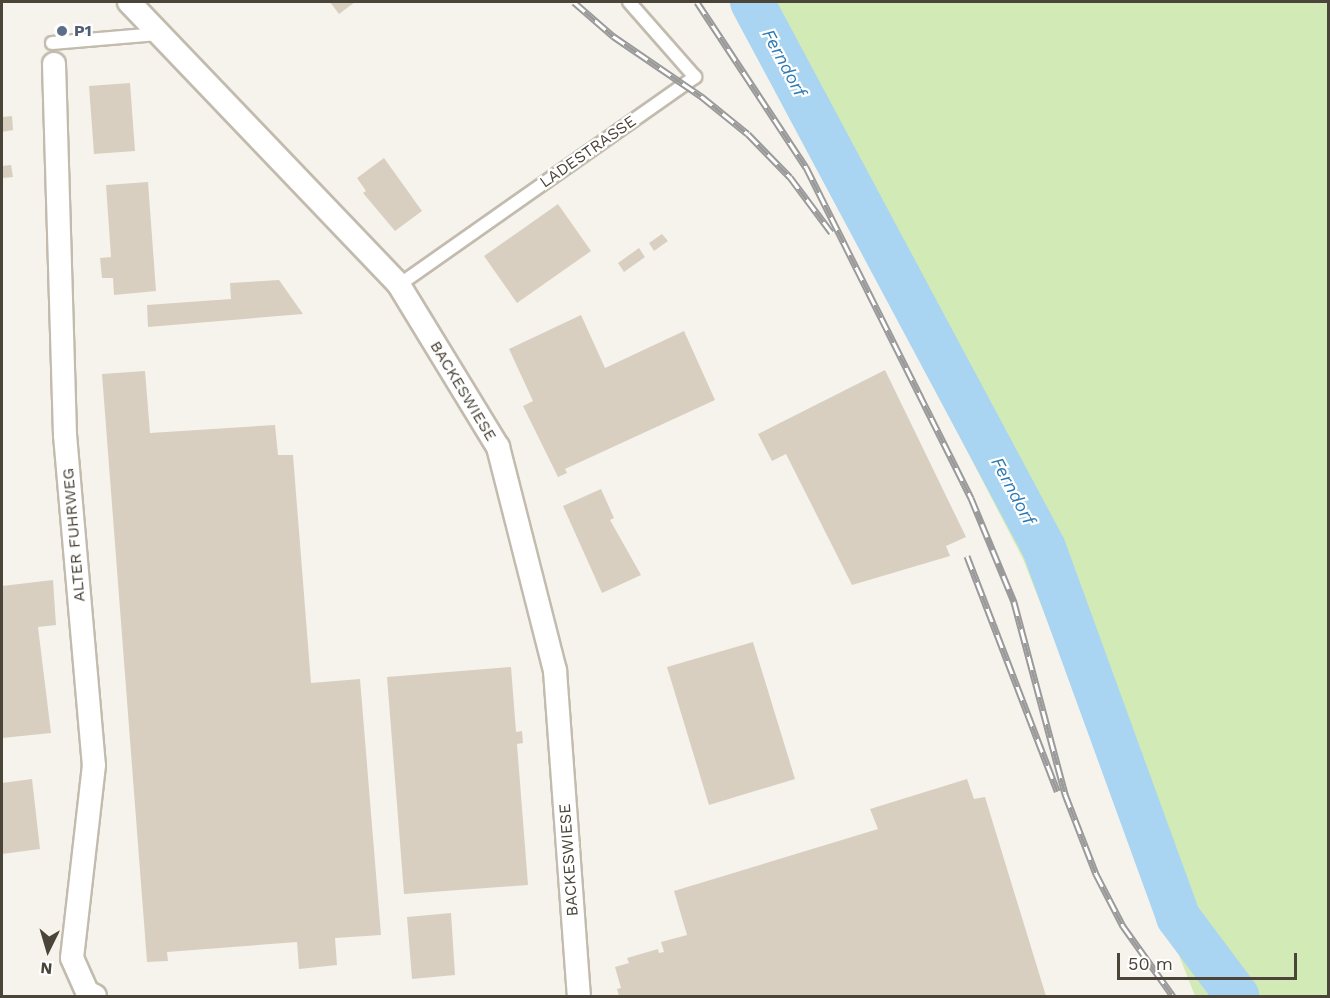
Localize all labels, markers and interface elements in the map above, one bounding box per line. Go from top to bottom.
place label: P1 [74,21,92,41]
marker: P1 [55,24,69,38]
water label: Ferndorf [757,26,811,100]
street label: LADESTRASSE [536,112,640,192]
street label: BACKESWIESE [426,338,500,444]
water label: Ferndorf [986,454,1040,528]
street label: ALTER FUHRWEG [59,467,89,603]
street label: BACKESWIESE [555,803,583,917]
north arrow [18,920,78,980]
scale bar [1120,941,1300,979]
text: 50 m [1128,953,1173,974]
text: N [40,958,53,978]

